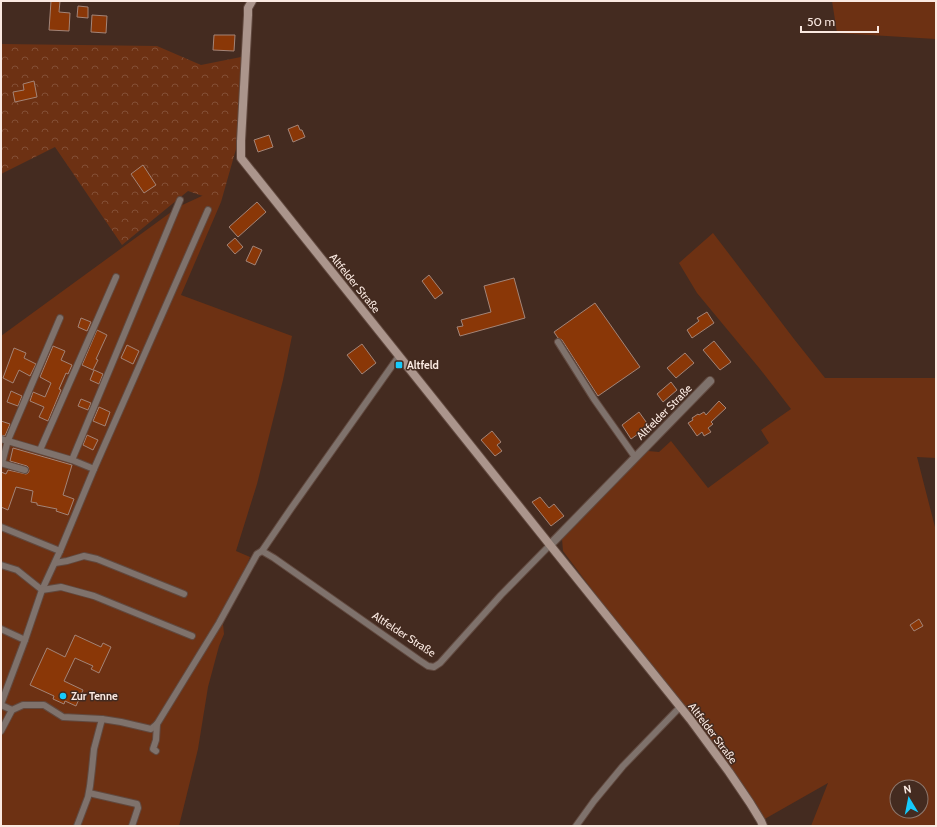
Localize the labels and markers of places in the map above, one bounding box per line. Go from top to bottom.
place label: Altfeld [407,358,439,372]
marker: Altfeld [394,360,404,370]
place label: Zur Tenne [71,689,118,703]
marker: Zur Tenne [58,691,68,701]

